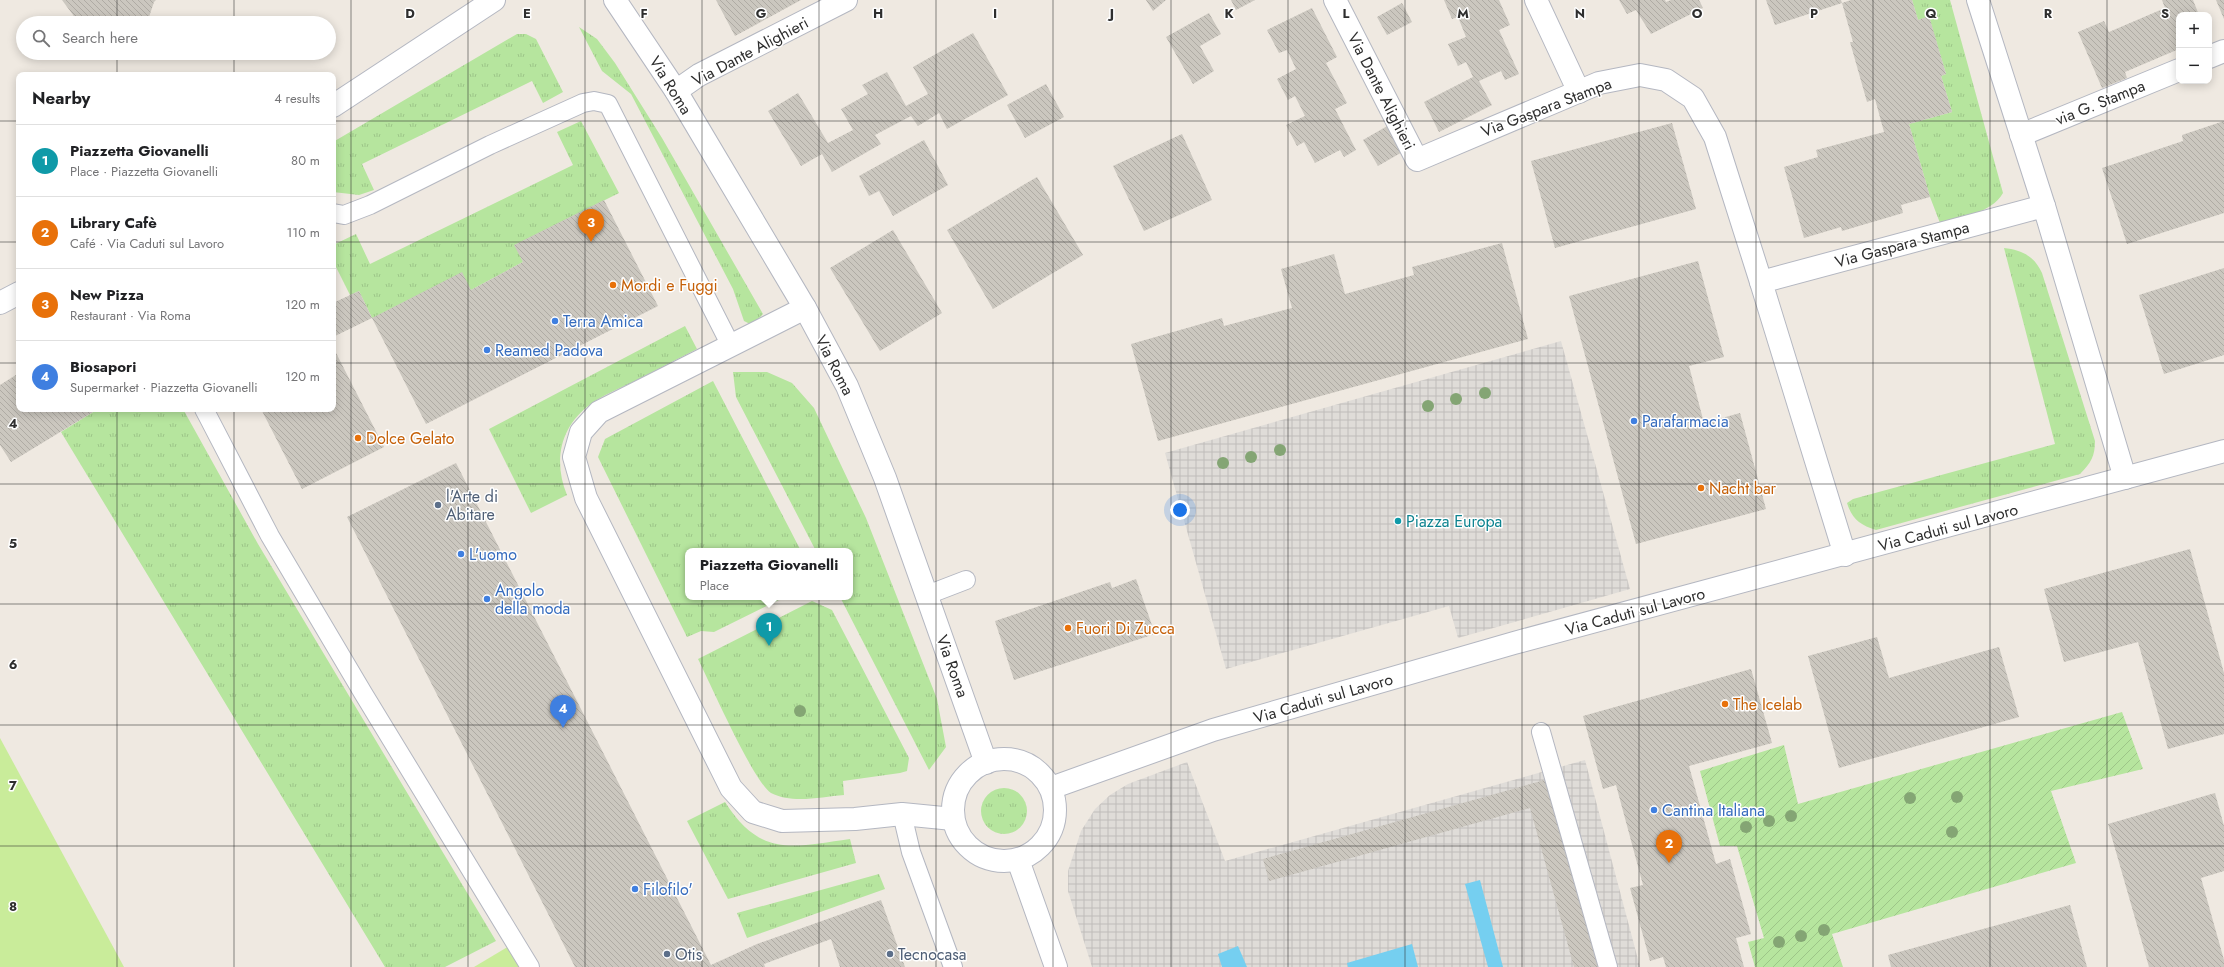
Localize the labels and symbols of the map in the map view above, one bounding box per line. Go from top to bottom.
text: D [405,4,415,23]
text: E [523,4,531,23]
text: F [640,4,648,23]
text: G [756,4,767,23]
text: H [873,4,883,23]
text: I [993,4,997,23]
text: J [1107,4,1114,23]
text: K [1224,4,1234,23]
text: L [1343,4,1350,23]
text: M [1457,4,1469,23]
text: N [1575,4,1585,23]
text: O [1692,4,1703,23]
text: P [1810,4,1818,23]
text: Q [1925,4,1937,23]
text: R [2044,4,2053,23]
text: S [2161,4,2169,23]
street label: Via Dante Alighieri [688,11,813,92]
street label: Via Dante Alighieri [1342,29,1421,154]
street label: Via Roma [644,52,698,119]
street label: Via Gaspara Stampa [1478,72,1615,143]
street label: via G. Stampa [2052,74,2148,131]
pin: 3 [578,209,604,242]
street label: Via Gaspara Stampa [1832,215,1972,273]
place label: Mordi e Fuggi [621,274,718,297]
marker: Mordi e Fuggi [608,280,618,290]
place label: Terra Amica [563,310,643,333]
marker: Terra Amica [550,316,560,326]
street label: Via Roma [810,331,860,399]
place label: Reamed Padova [495,339,603,362]
marker: Reamed Padova [482,345,492,355]
place label: Parafarmacia [1642,410,1729,433]
text: 4 [8,414,18,433]
marker: Parafarmacia [1629,416,1639,426]
place label: Dolce Gelato [366,427,455,450]
marker: Dolce Gelato [353,433,363,443]
place label: Nacht bar [1709,477,1777,500]
marker: Nacht bar [1696,483,1706,493]
place label: l'Arte di Abitare [446,485,498,526]
street label: Via Caduti sul Lavoro [1876,498,2021,557]
marker: l'Arte di Abitare [433,500,443,510]
your location [1170,500,1190,520]
place label: Piazza Europa [1406,510,1502,533]
marker: Piazza Europa [1393,516,1403,526]
text: 5 [9,534,17,553]
place label: L'uomo [469,543,517,566]
marker: L'uomo [456,549,466,559]
place label: Angolo della moda [495,579,570,620]
street label: Via Caduti sul Lavoro [1563,582,1708,641]
marker: Angolo della moda [482,594,492,604]
pin: 1 [756,613,782,646]
place label: Fuori Di Zucca [1076,617,1175,640]
marker: Fuori Di Zucca [1063,623,1073,633]
street label: Via Roma [931,632,974,701]
text: 6 [9,655,18,674]
street label: Via Caduti sul Lavoro [1251,668,1396,729]
place label: The Icelab [1733,693,1802,716]
pin: 4 [550,695,576,728]
marker: The Icelab [1720,699,1730,709]
text: 7 [9,776,17,795]
place label: Cantina Italiana [1662,799,1765,822]
marker: Cantina Italiana [1649,805,1659,815]
pin: 2 [1656,830,1682,863]
place label: Filofilo' [643,878,693,901]
marker: Filofilo' [630,884,640,894]
text: 8 [9,897,17,916]
place label: Otis [675,943,702,966]
place label: Tecnocasa [898,943,966,966]
marker: Otis [662,949,672,959]
marker: Tecnocasa [885,949,895,959]

